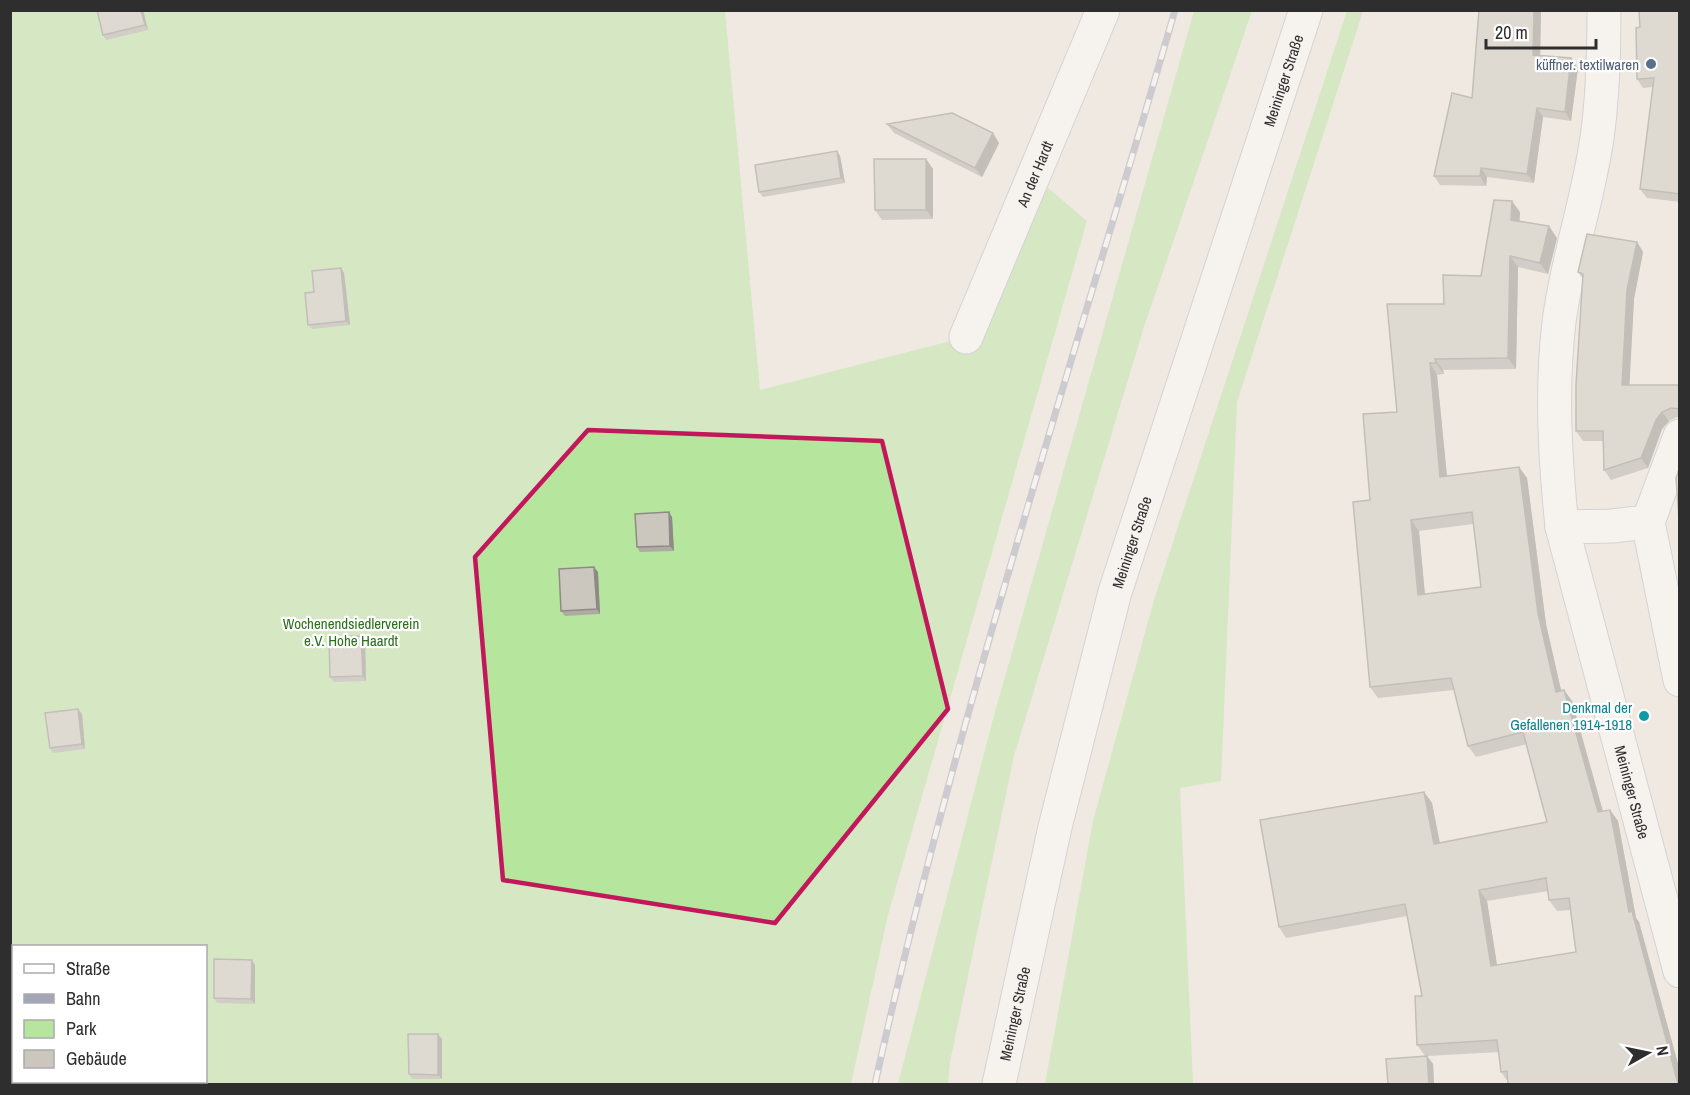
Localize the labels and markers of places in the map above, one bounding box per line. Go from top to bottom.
place label: küffner. textilwaren [1536,54,1639,75]
marker: küffner. textilwaren [1644,57,1658,71]
place label: Denkmal der Gefallenen 1914-1918 [1510,697,1632,735]
marker: Denkmal der Gefallenen 1914-1918 [1637,709,1651,723]

